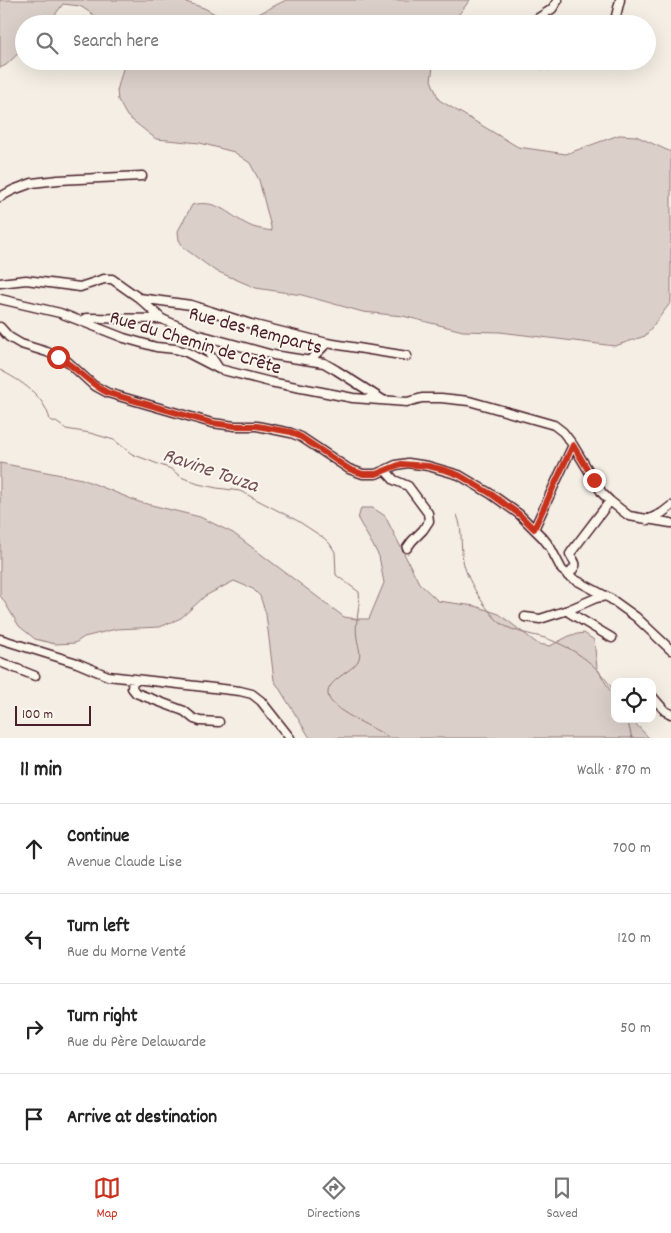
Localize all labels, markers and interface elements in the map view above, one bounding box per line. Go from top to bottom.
search box [15,15,656,70]
icon: search [33,29,61,57]
text: Search here [73,29,159,56]
street label: Rue des Remparts [185,301,325,363]
street label: Rue du Chemin de Crête [106,304,285,383]
route start [47,346,70,369]
water label: Ravine Touza [158,442,263,503]
route end [583,469,606,492]
map controls [611,678,656,723]
button: locate [611,678,656,723]
scale bar [15,703,91,726]
text: 100 m [22,705,53,725]
text: 11 min [20,756,62,786]
text: Walk · 870 m [577,759,651,782]
text: Continue [67,824,129,851]
icon: ahead [20,835,48,863]
text: 700 m [613,837,651,860]
text: Avenue Claude Lise [67,851,182,874]
text: Turn left [67,914,130,941]
icon: left [20,925,48,953]
text: 120 m [617,927,651,950]
text: Rue du Morne Venté [67,941,186,964]
text: Turn right [67,1004,138,1031]
icon: right [20,1015,48,1043]
text: 50 m [620,1017,651,1040]
text: Rue du Père Delawarde [67,1031,206,1054]
icon: arrive [20,1105,48,1133]
text: Arrive at destination [67,1105,217,1132]
tab: Map [93,1174,121,1224]
tab: Directions [307,1174,360,1224]
tab: Saved [547,1174,578,1224]

